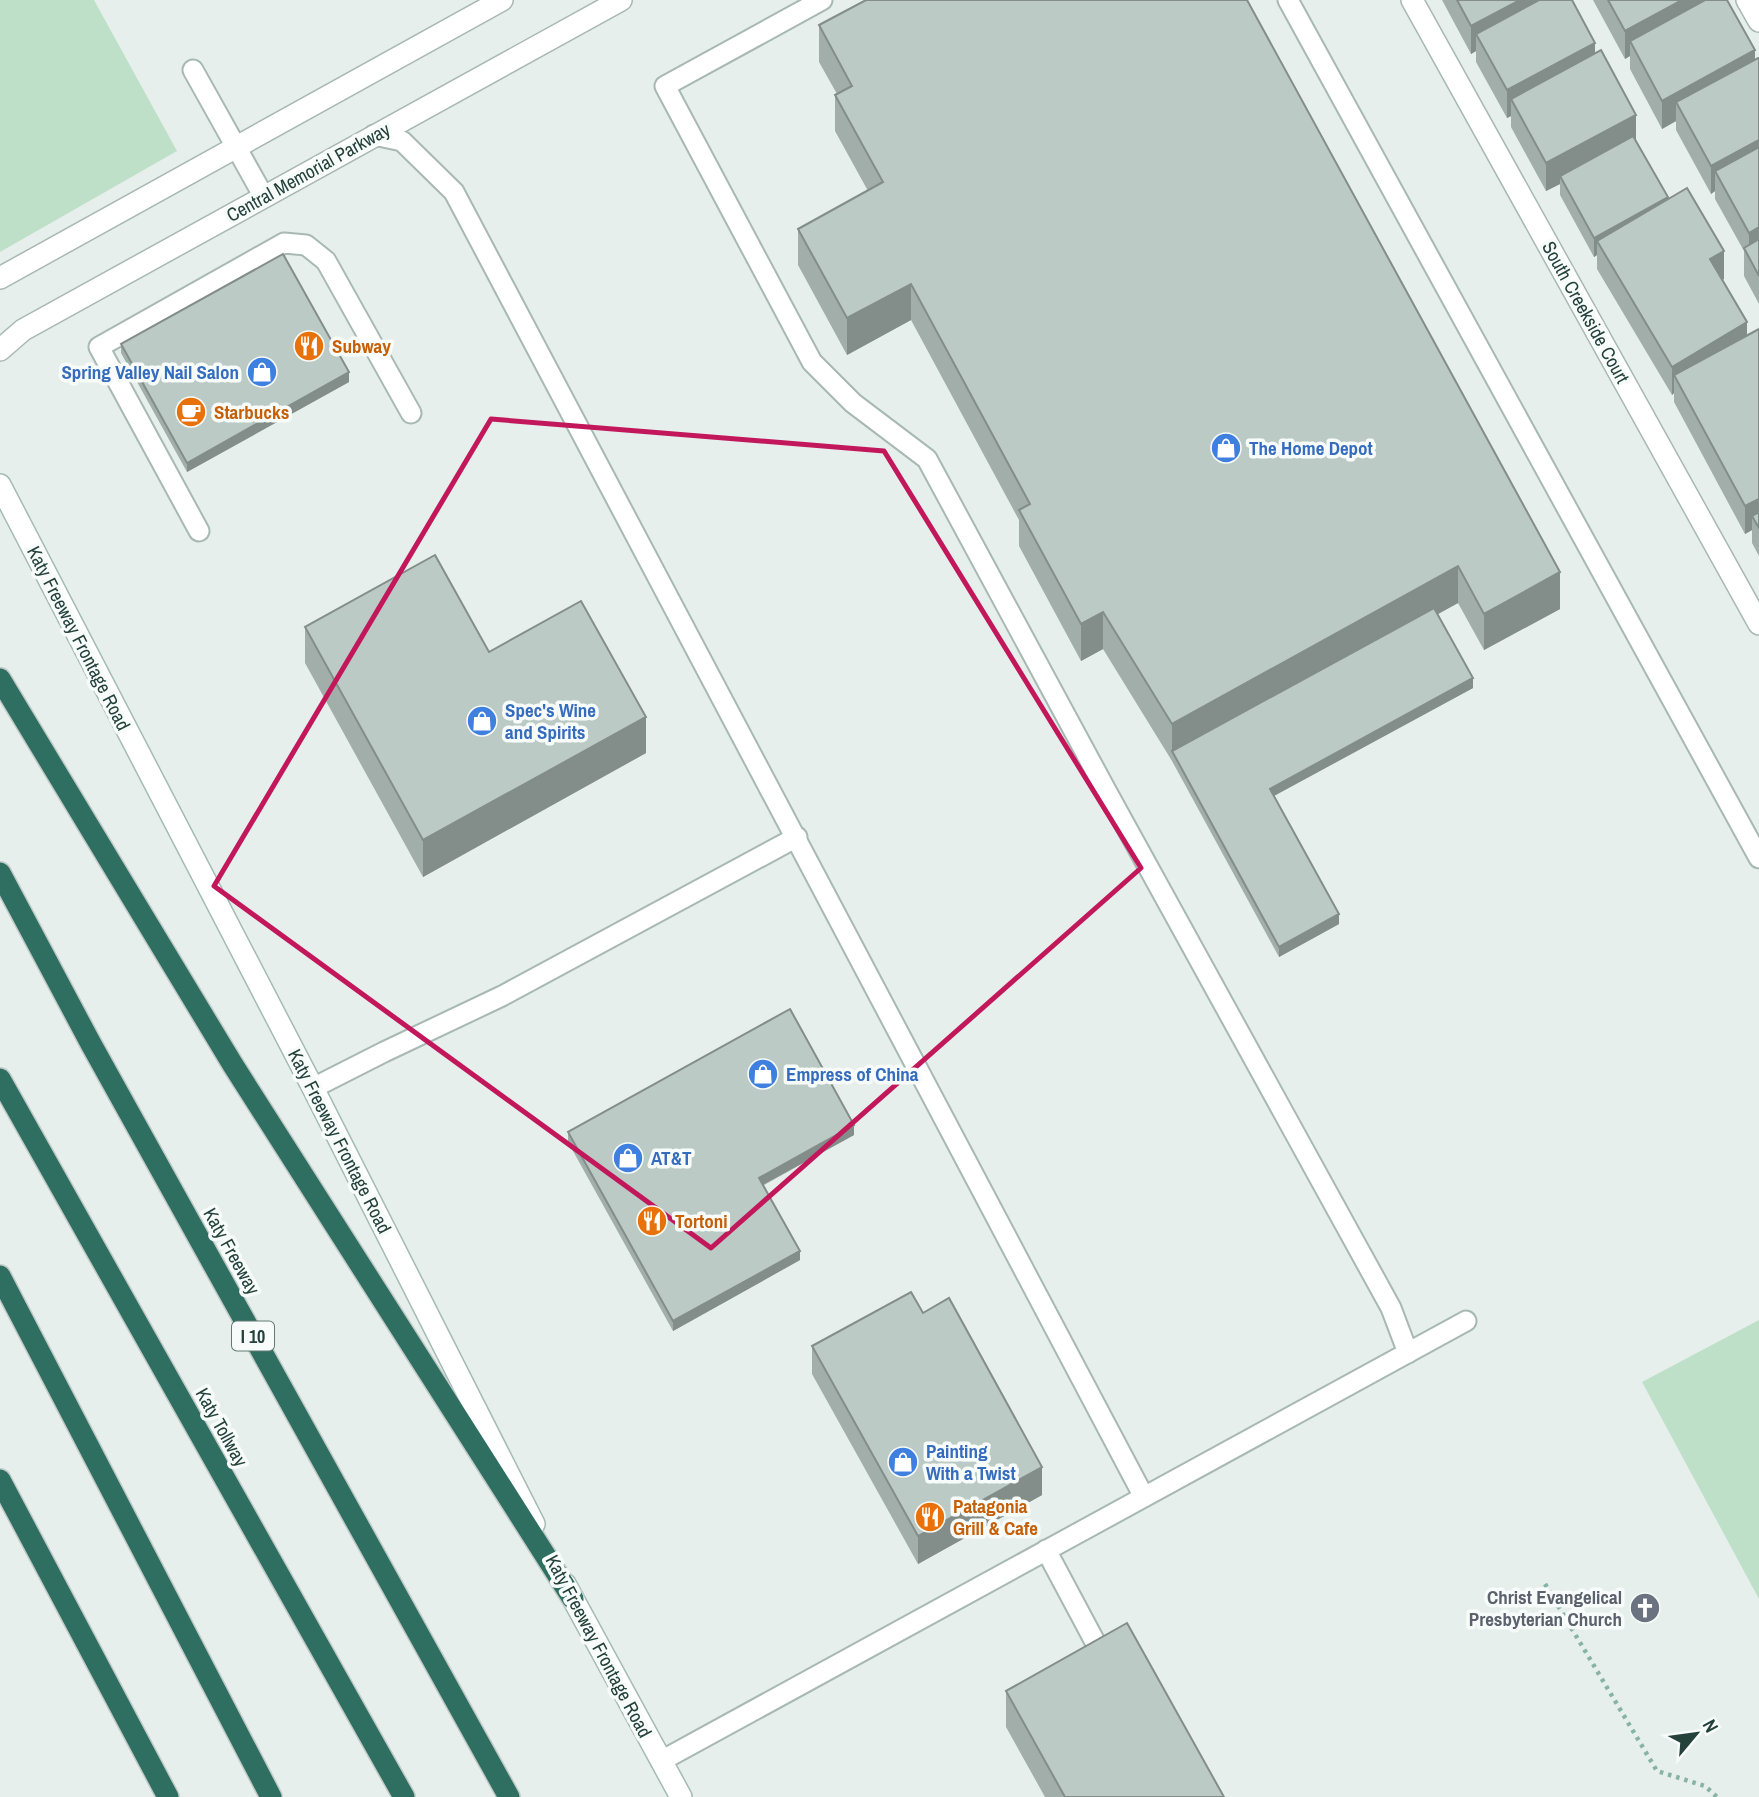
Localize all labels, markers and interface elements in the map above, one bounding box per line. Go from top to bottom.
street label: Central Memorial Parkway [221,116,395,228]
street label: South Creekside Court [1536,236,1636,388]
restaurant icon: Subway [292,329,326,363]
place label: Subway [332,333,391,359]
shop icon: Spring Valley Nail Salon [245,355,279,389]
place label: Spring Valley Nail Salon [61,359,239,385]
cafe icon: Starbucks [174,395,208,429]
place label: Starbucks [214,399,289,425]
shop icon: The Home Depot [1209,431,1243,465]
place label: The Home Depot [1249,435,1373,461]
street label: Katy Freeway Frontage Road [21,541,137,735]
place label: Spec's Wine and Spirits [505,697,596,745]
shop icon: Spec's Wine and Spirits [465,704,499,738]
street label: Katy Freeway Frontage Road [282,1044,398,1238]
shop icon: Empress of China [746,1057,780,1091]
place label: Empress of China [786,1061,919,1087]
shop icon: AT&T [611,1141,645,1175]
place label: AT&T [651,1145,692,1171]
street label: Katy Freeway [198,1203,267,1299]
restaurant icon: Tortoni [635,1204,669,1238]
place label: Tortoni [675,1208,728,1234]
road number: I 10 [232,1322,274,1350]
street label: Katy Tollway [190,1383,254,1471]
place label: Painting With a Twist [926,1438,1016,1486]
shop icon: Painting With a Twist [886,1445,920,1479]
place label: Patagonia Grill & Cafe [953,1493,1038,1541]
restaurant icon: Patagonia Grill & Cafe [913,1500,947,1534]
street label: Katy Freeway Frontage Road [540,1550,658,1742]
place label: Christ Evangelical Presbyterian Church [1469,1584,1622,1632]
church icon: Christ Evangelical Presbyterian Church [1628,1591,1662,1625]
north arrow [1661,1699,1731,1769]
text: N [1697,1715,1725,1737]

